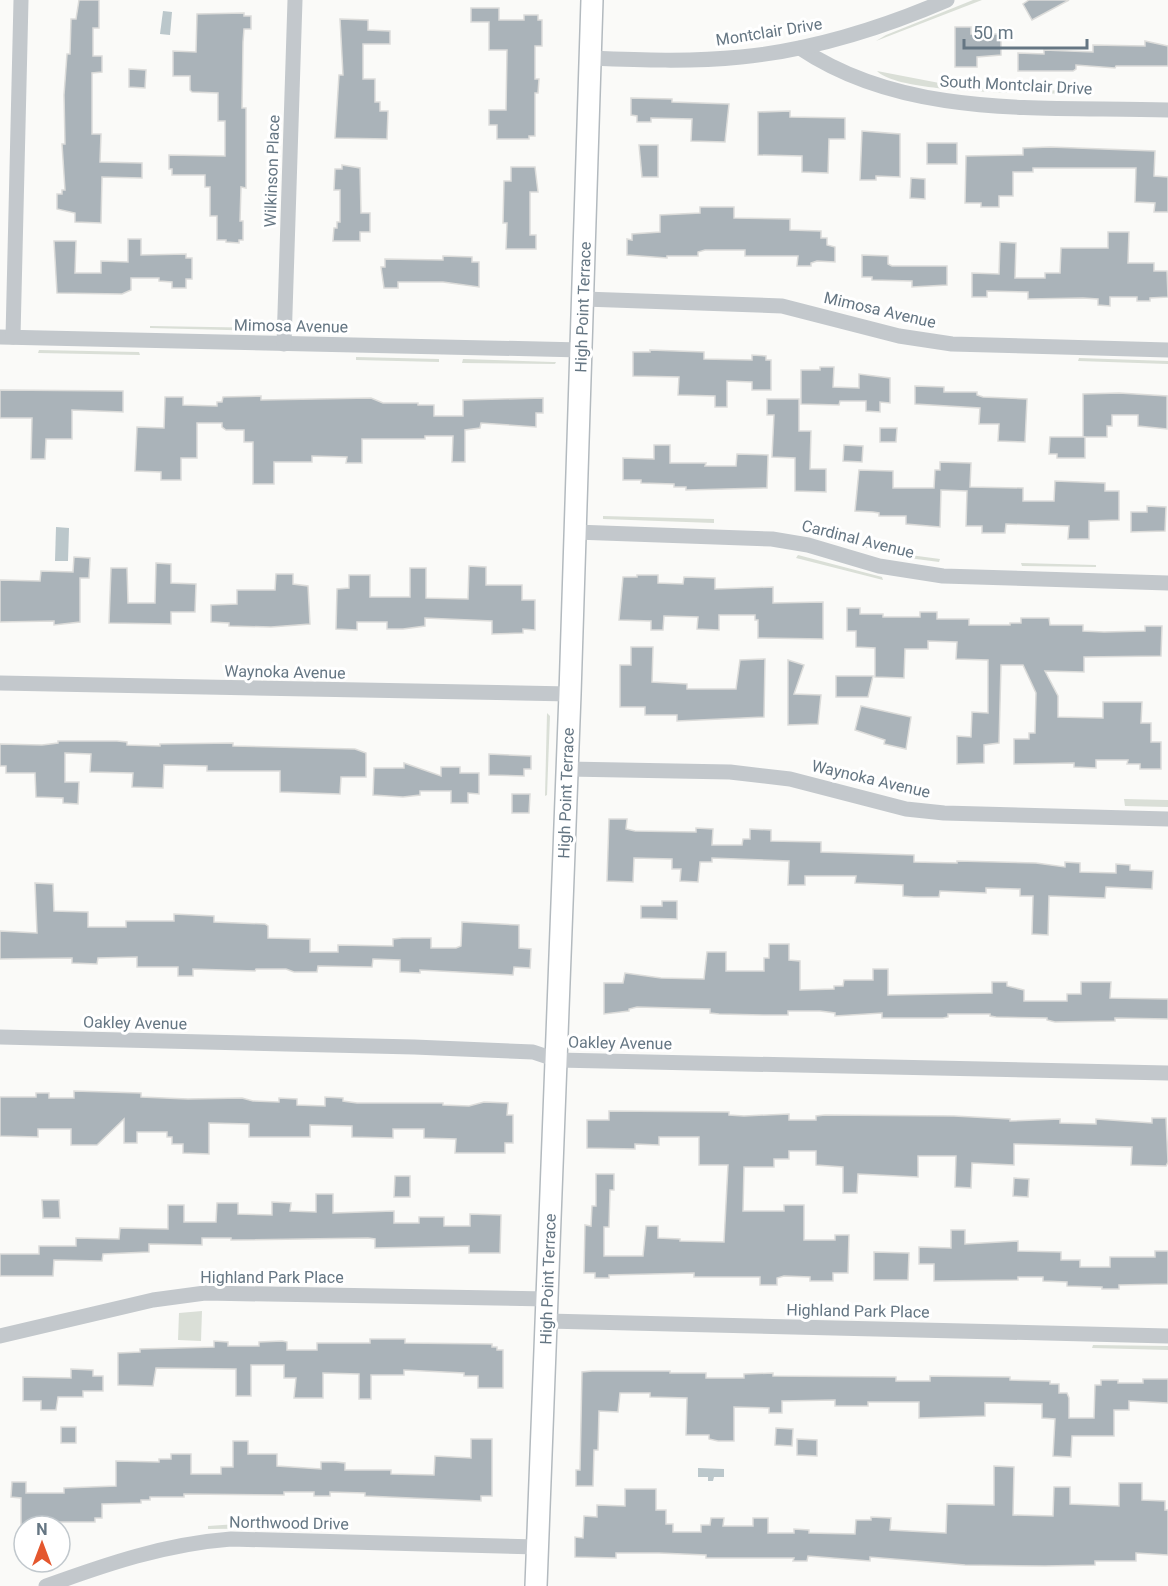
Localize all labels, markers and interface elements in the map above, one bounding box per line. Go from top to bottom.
scale bar [964,12,1087,50]
street label: Montclair Drive [714,14,824,50]
text: 50 m [973,22,1013,43]
street label: South Montclair Drive [939,72,1093,98]
street label: Wilkinson Place [261,114,283,228]
street label: High Point Terrace [571,241,595,373]
street label: Mimosa Avenue [822,288,938,332]
street label: Mimosa Avenue [234,316,348,336]
street label: Cardinal Avenue [800,516,916,562]
street label: Waynoka Avenue [224,661,346,683]
street label: High Point Terrace [554,727,578,859]
street label: Waynoka Avenue [810,756,932,802]
street label: Oakley Avenue [83,1013,187,1033]
street label: Oakley Avenue [568,1033,672,1053]
street label: High Point Terrace [536,1213,560,1345]
street label: Highland Park Place [200,1268,344,1287]
street label: Highland Park Place [786,1300,930,1322]
street label: Northwood Drive [229,1512,349,1534]
north arrow [12,1514,72,1574]
text: N [36,1520,48,1539]

